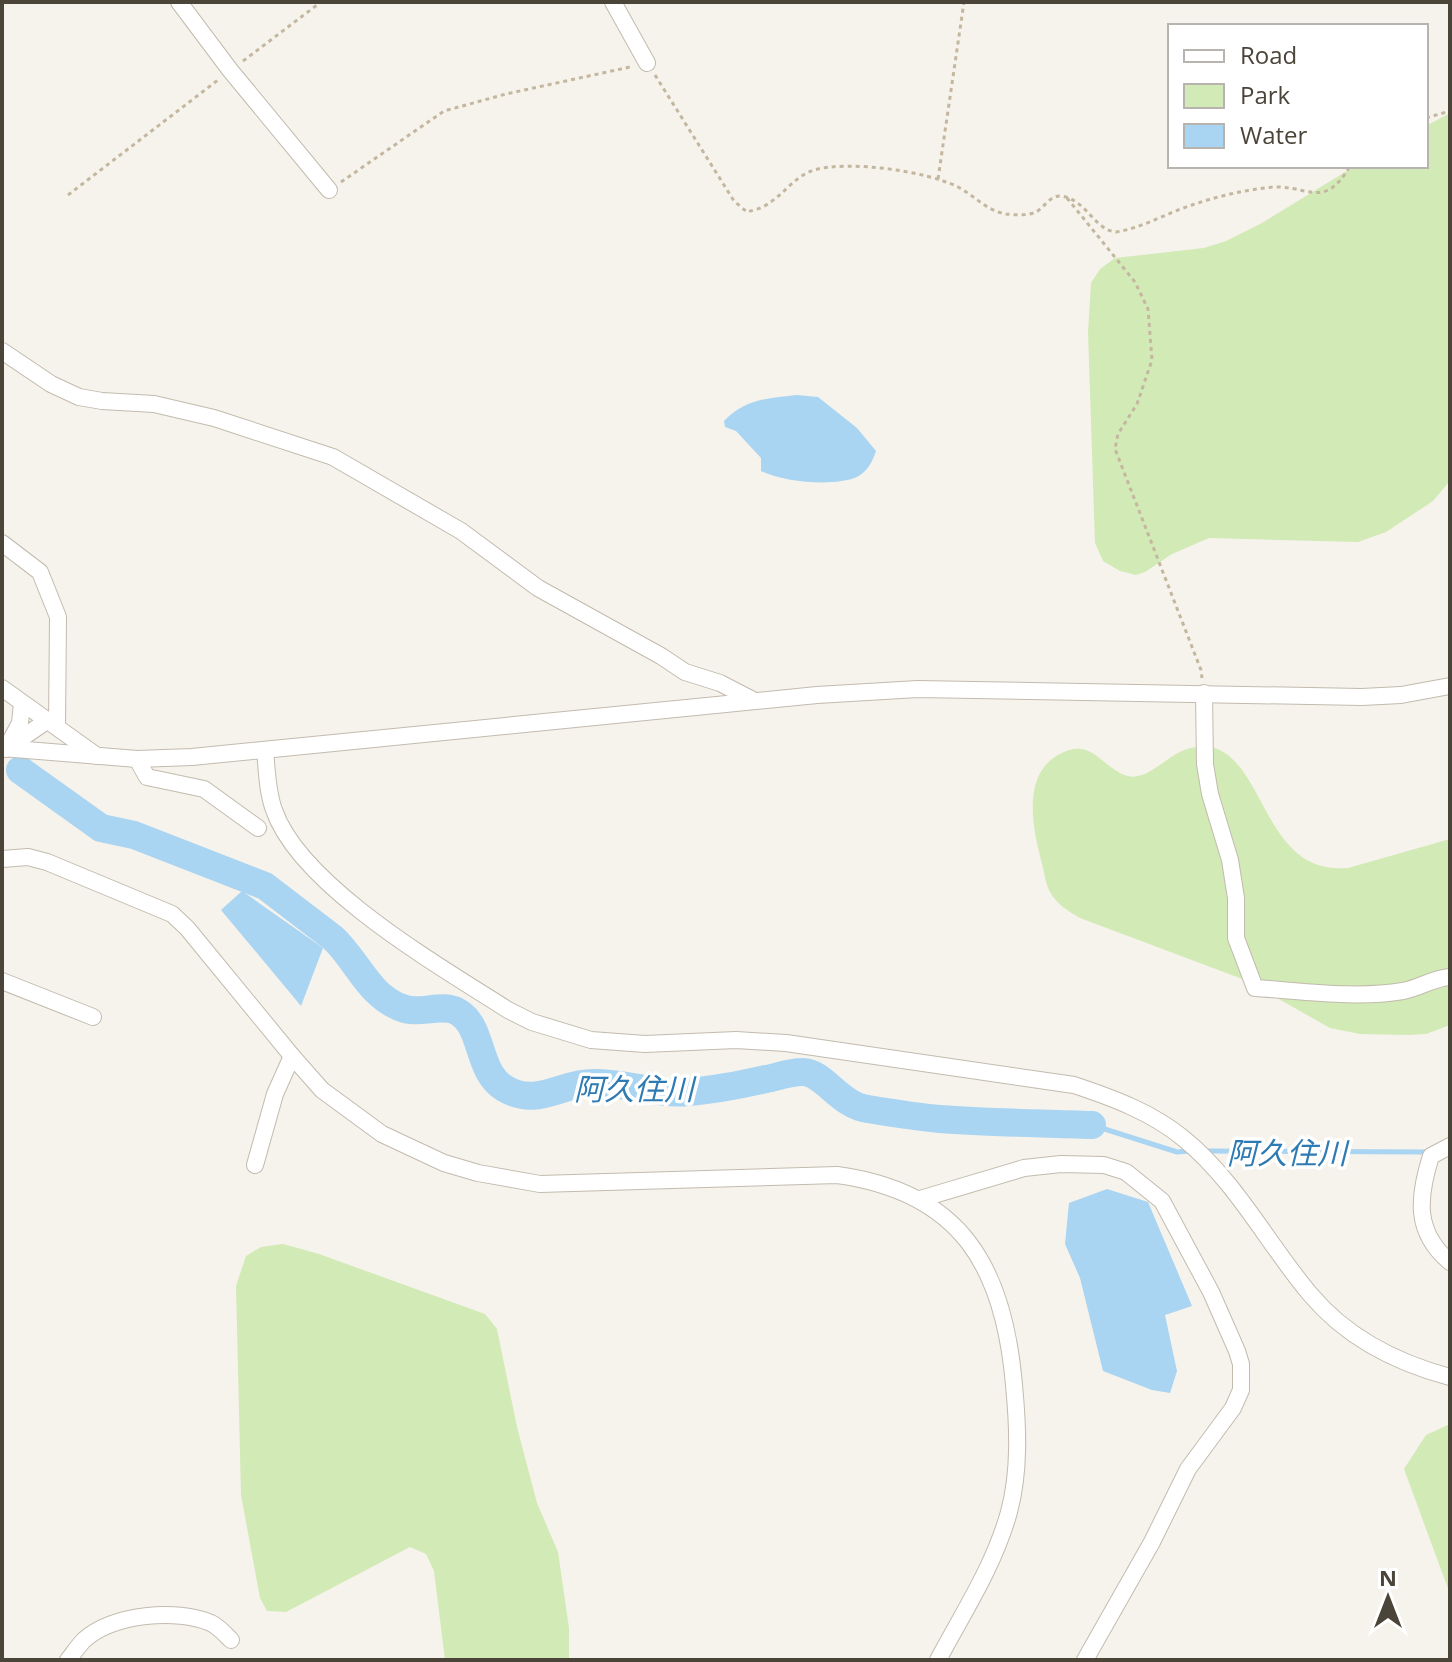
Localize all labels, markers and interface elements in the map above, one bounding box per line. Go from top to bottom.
legend [1168,24,1428,168]
text: Road [1240,38,1297,71]
text: Park [1240,78,1291,111]
text: Water [1240,118,1308,151]
water label: 阿久住川 [574,1068,697,1109]
water label: 阿久住川 [1227,1132,1350,1173]
north arrow [1348,1558,1428,1638]
text: N [1379,1562,1397,1592]

